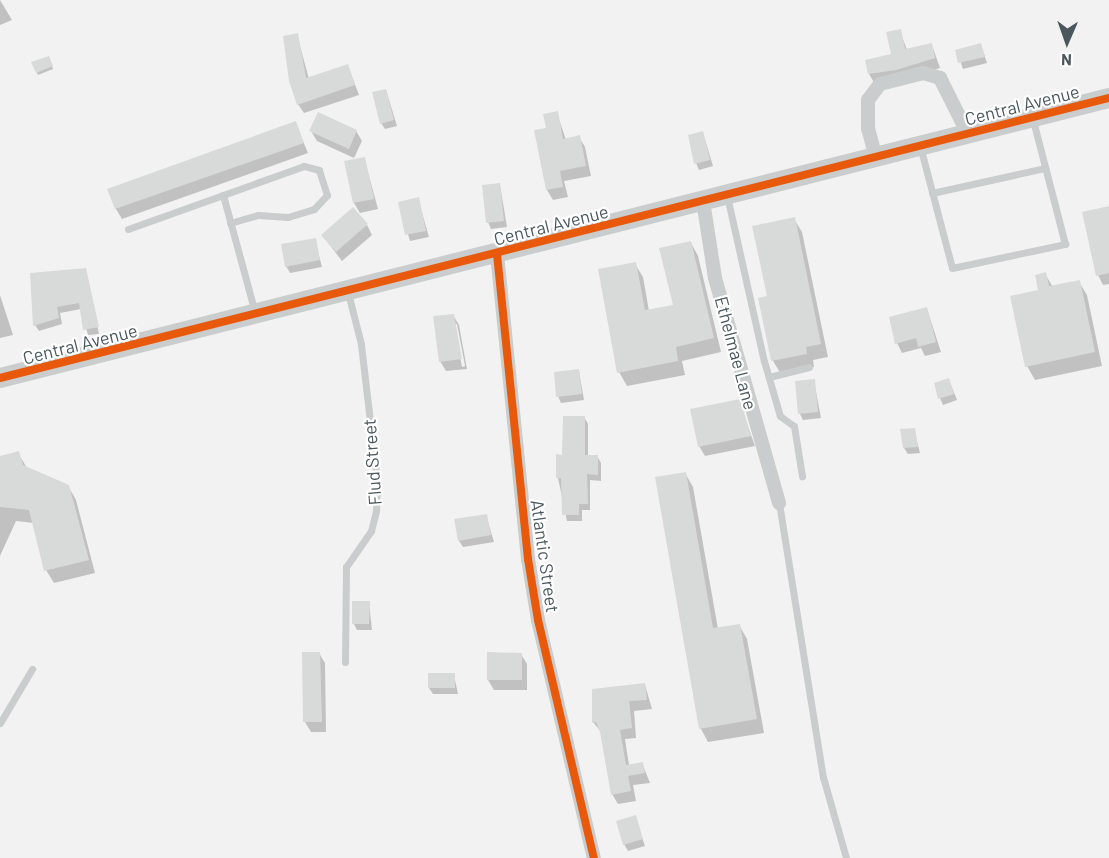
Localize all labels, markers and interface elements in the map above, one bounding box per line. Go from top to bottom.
north arrow [1037,12,1097,72]
text: N [1061,51,1072,70]
street label: Central Avenue [962,80,1082,130]
street label: Central Avenue [491,200,611,250]
street label: Ethelmae Lane [710,294,762,412]
street label: Central Avenue [20,319,140,369]
street label: Flud Street [358,418,386,506]
street label: Atlantic Street [526,498,564,614]

